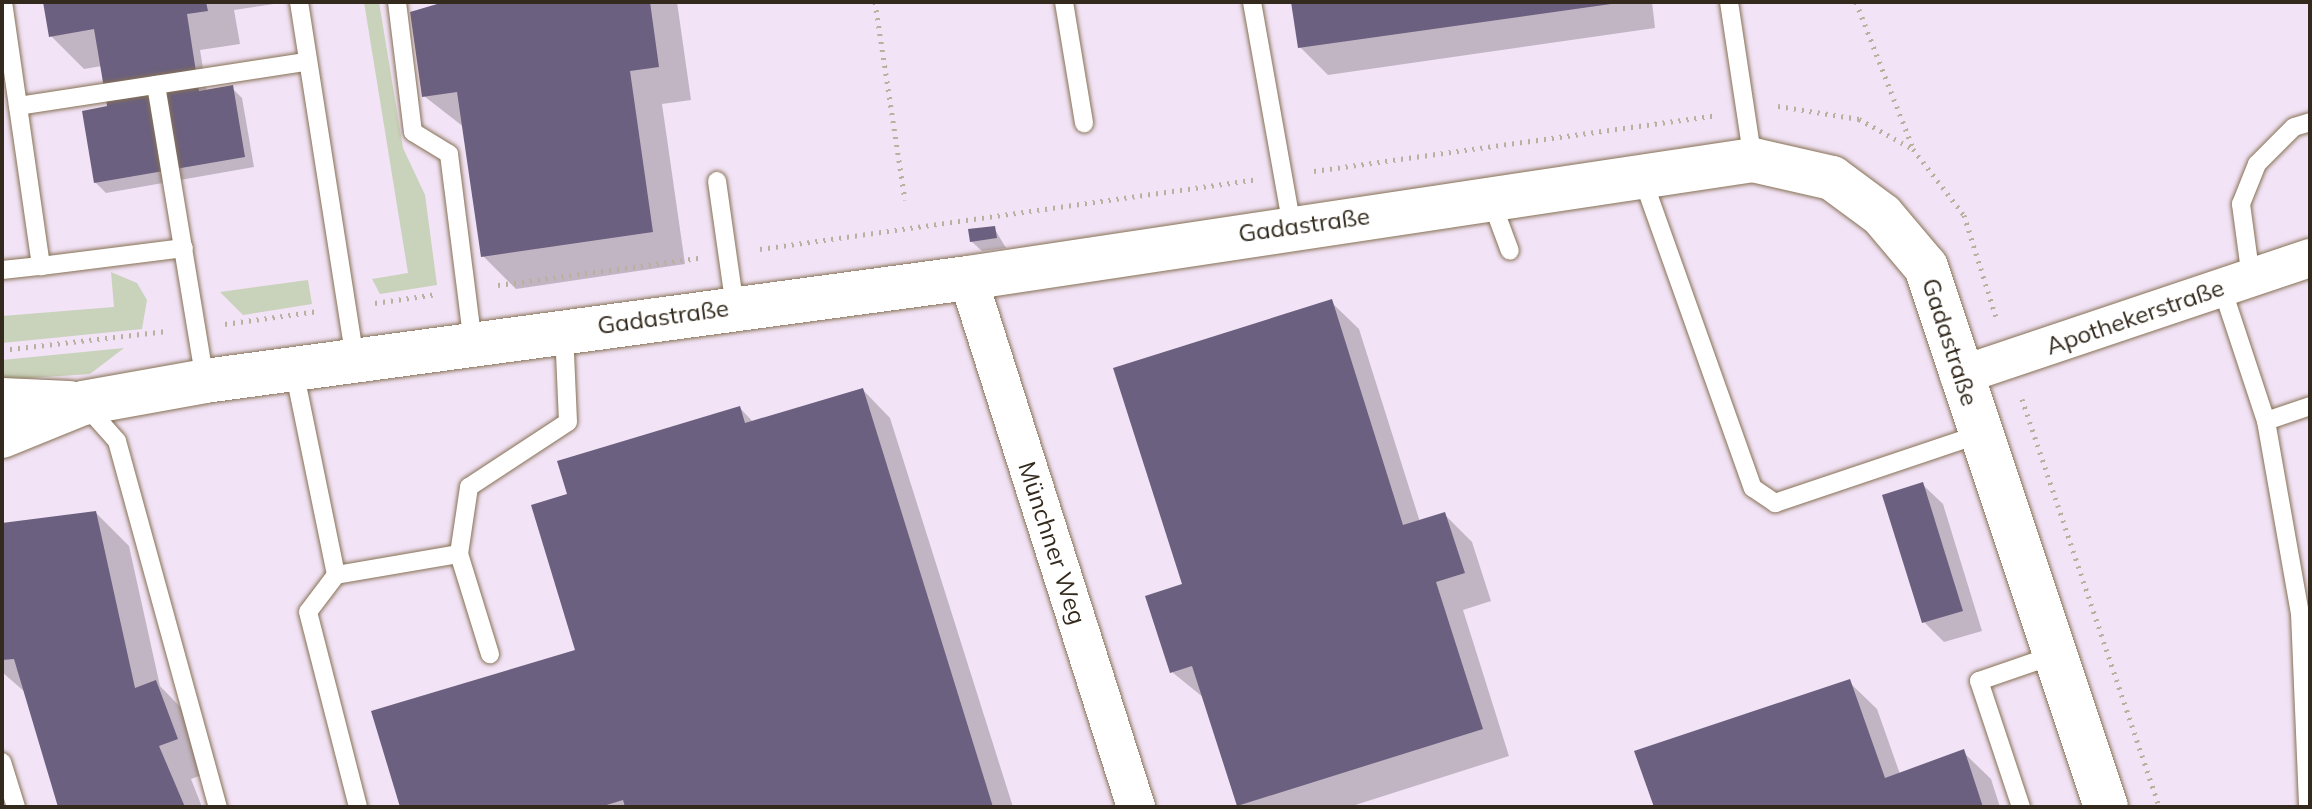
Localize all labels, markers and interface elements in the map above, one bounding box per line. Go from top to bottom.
street label: Gadastraße [1237,202,1371,248]
street label: Apothekerstraße [2042,273,2228,361]
street label: Gadastraße [1916,275,1984,409]
street label: Gadastraße [596,294,730,340]
street label: Münchner Weg [1012,458,1092,628]

